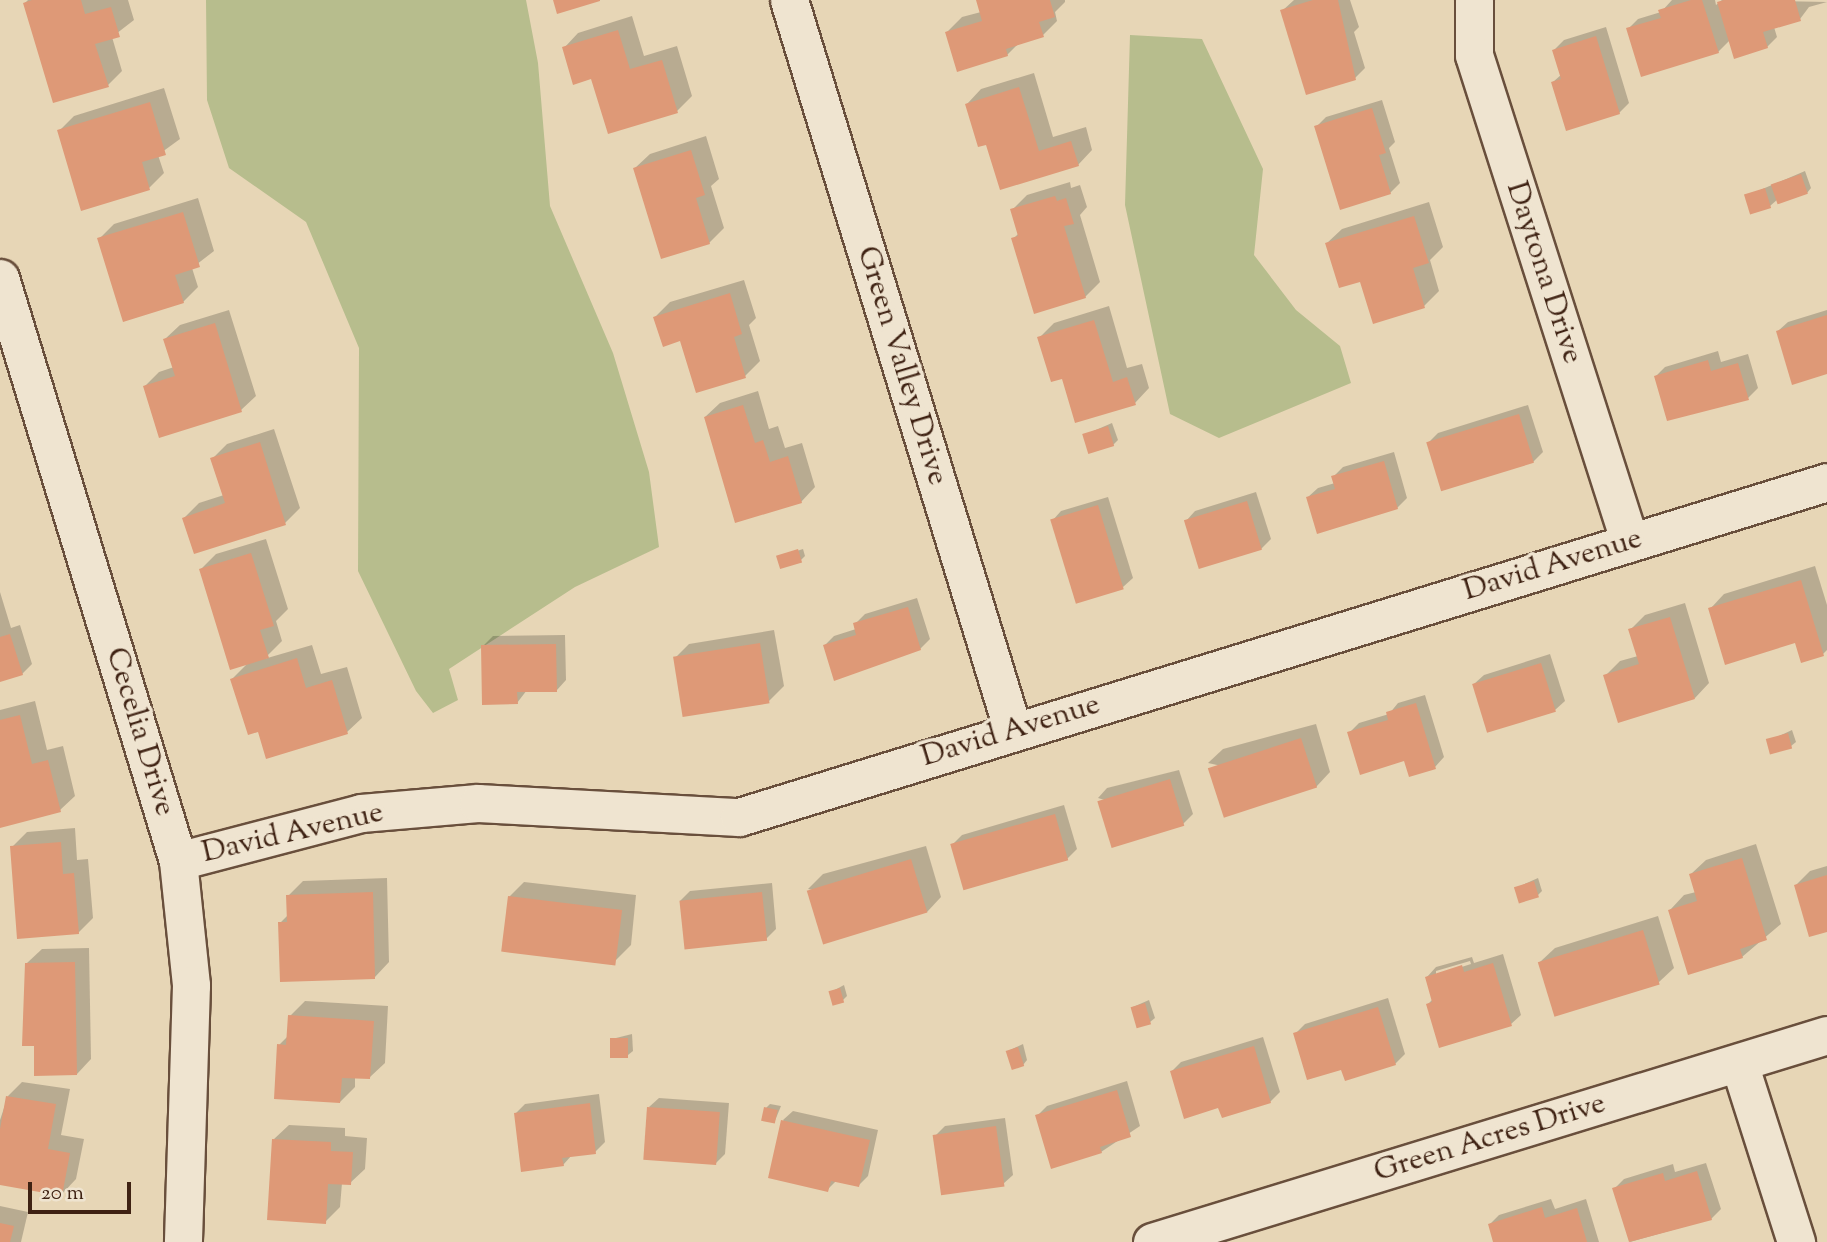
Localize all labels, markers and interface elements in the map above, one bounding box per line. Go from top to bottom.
street label: Daytona Drive [1497,178,1589,368]
street label: Green Valley Drive [848,242,954,490]
street label: David Avenue [1459,522,1647,610]
street label: Cecelia Drive [96,644,182,820]
street label: David Avenue [917,688,1105,776]
street label: David Avenue [199,796,387,872]
street label: Green Acres Drive [1370,1087,1610,1191]
scale bar [32,1168,135,1212]
text: 20 m [41,1179,84,1209]

